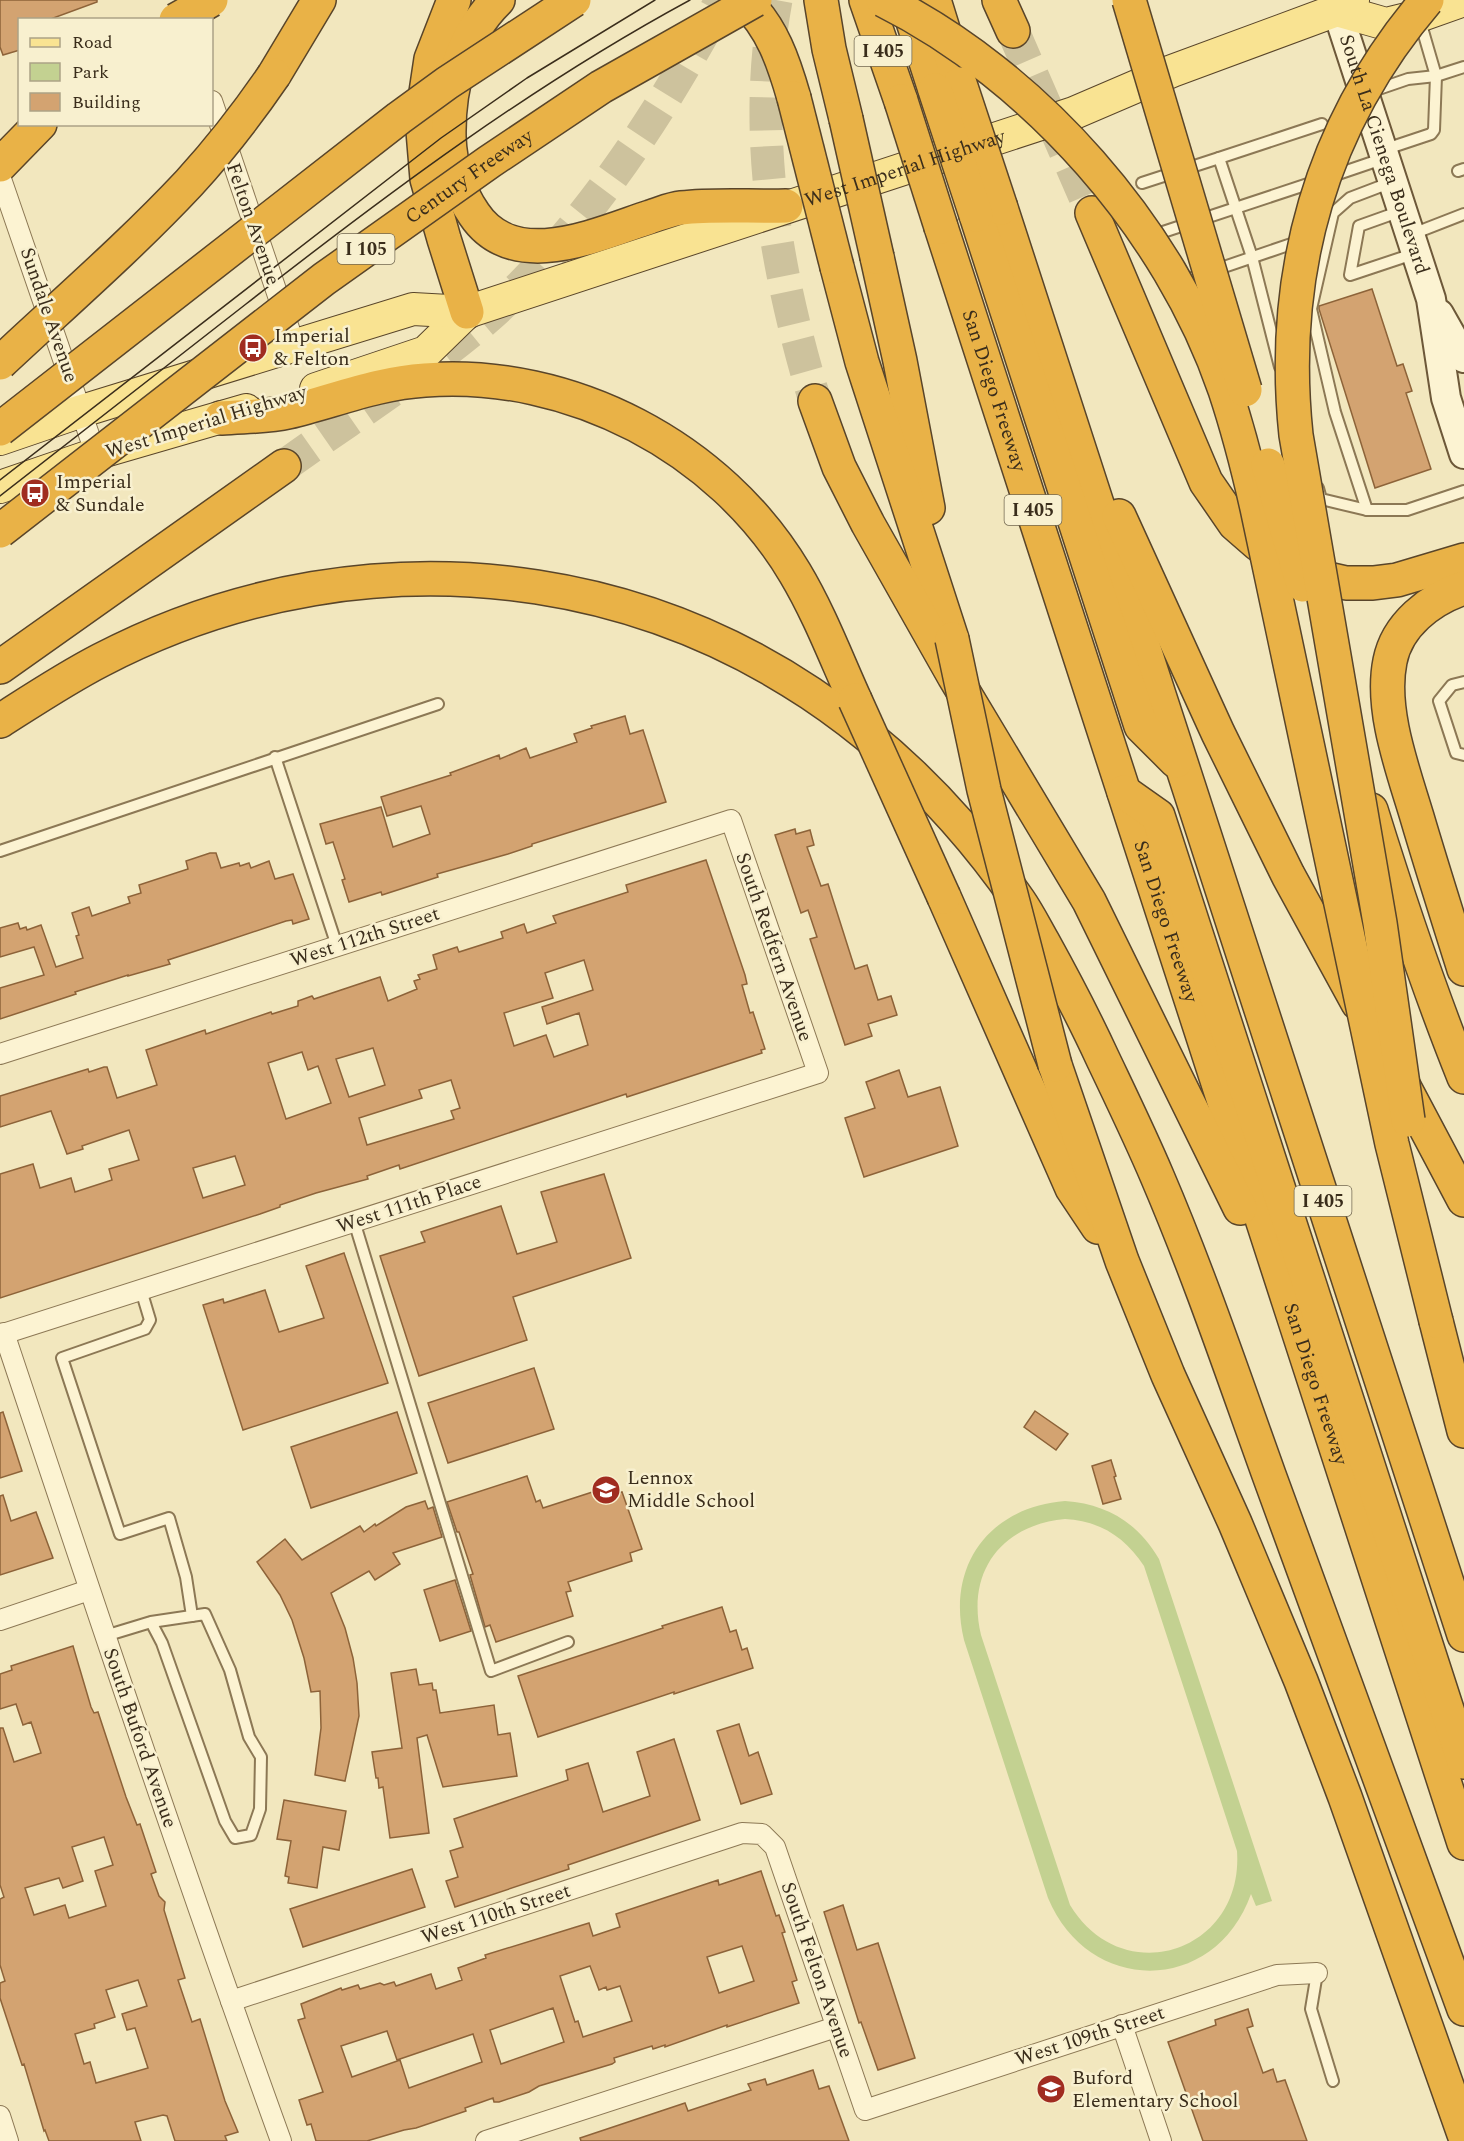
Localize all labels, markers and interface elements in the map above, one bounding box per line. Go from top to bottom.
legend [18,18,213,126]
text: Road [72,29,113,56]
street label: South La Cienega Boulevard [1331,30,1437,279]
road number: I 405 [854,36,912,66]
text: Park [72,59,109,86]
text: Building [72,89,141,116]
street label: Century Freeway [399,121,540,232]
street label: West Imperial Highway [801,121,1010,215]
street label: Felton Avenue [218,159,288,289]
road number: I 105 [338,234,394,264]
street label: Sundale Avenue [12,243,86,387]
street label: San Diego Freeway [954,306,1035,477]
place label: Imperial & Felton [274,321,350,374]
bus stop icon: Imperial & Felton [237,332,269,364]
street label: West Imperial Highway [102,377,312,467]
place label: Imperial & Sundale [56,467,145,520]
bus stop icon: Imperial & Sundale [19,477,51,509]
road number: I 405 [1004,495,1062,525]
street label: San Diego Freeway [1126,837,1206,1008]
street label: South Redfern Avenue [728,849,820,1045]
street label: West 112th Street [286,899,444,975]
street label: West 111th Place [333,1166,485,1242]
road number: I 405 [1294,1186,1352,1216]
street label: San Diego Freeway [1275,1299,1356,1470]
place label: Lennox Middle School [627,1463,755,1516]
school or university icon: Lennox Middle School [590,1474,622,1506]
street label: South Buford Avenue [95,1644,185,1832]
street label: West 110th Street [417,1876,575,1952]
street label: South Felton Avenue [773,1878,861,2062]
street label: West 109th Street [1011,1998,1169,2074]
place label: Buford Elementary School [1072,2063,1238,2116]
school or university icon: Buford Elementary School [1035,2073,1067,2105]

